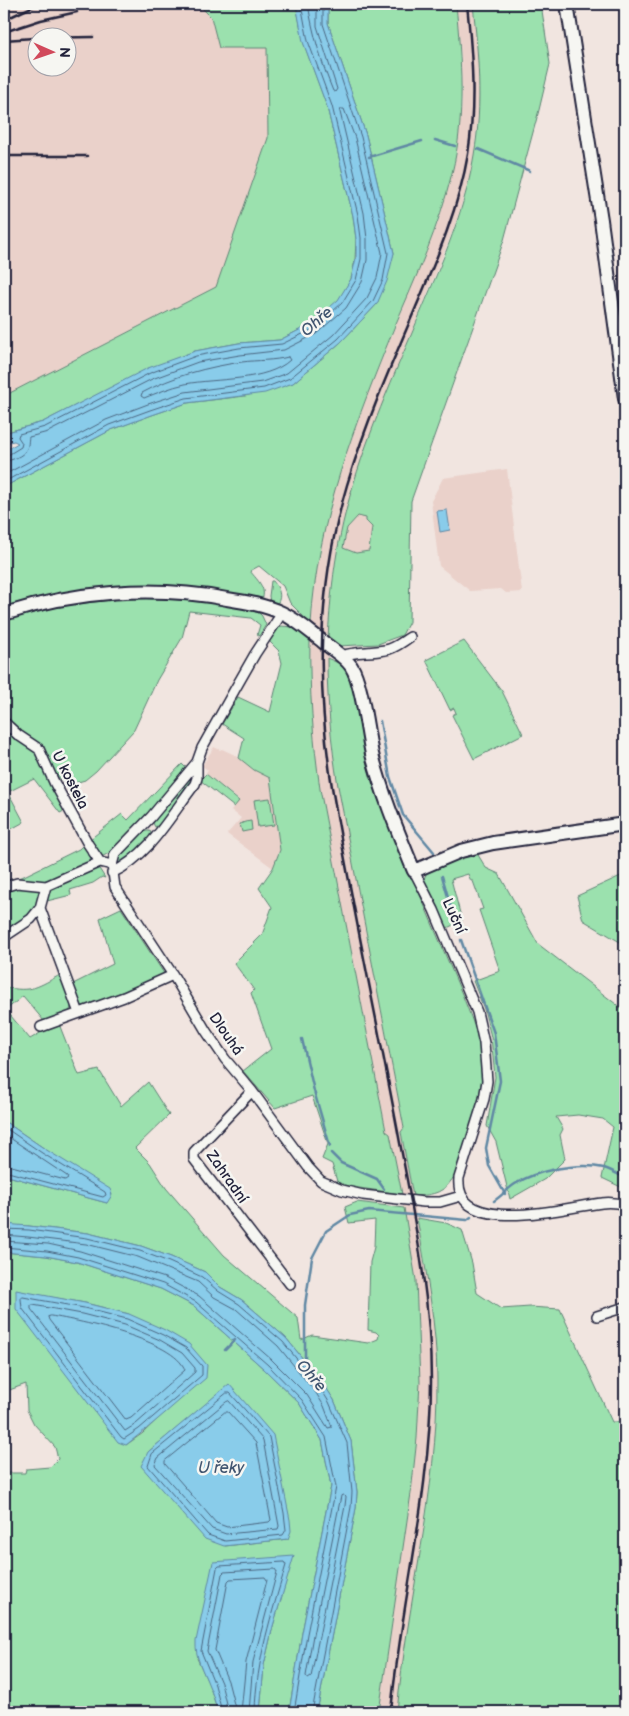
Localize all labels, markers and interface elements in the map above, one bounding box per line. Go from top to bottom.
north arrow [28,28,78,78]
text: N [56,47,73,58]
water label: Ohře [297,303,337,341]
street label: U kostela [47,748,93,812]
street label: Luční [438,895,470,937]
street label: Dlouhá [205,1009,247,1059]
street label: Zahradní [201,1146,252,1207]
water label: Ohře [292,1356,330,1396]
water label: U řeky [198,1459,245,1478]

